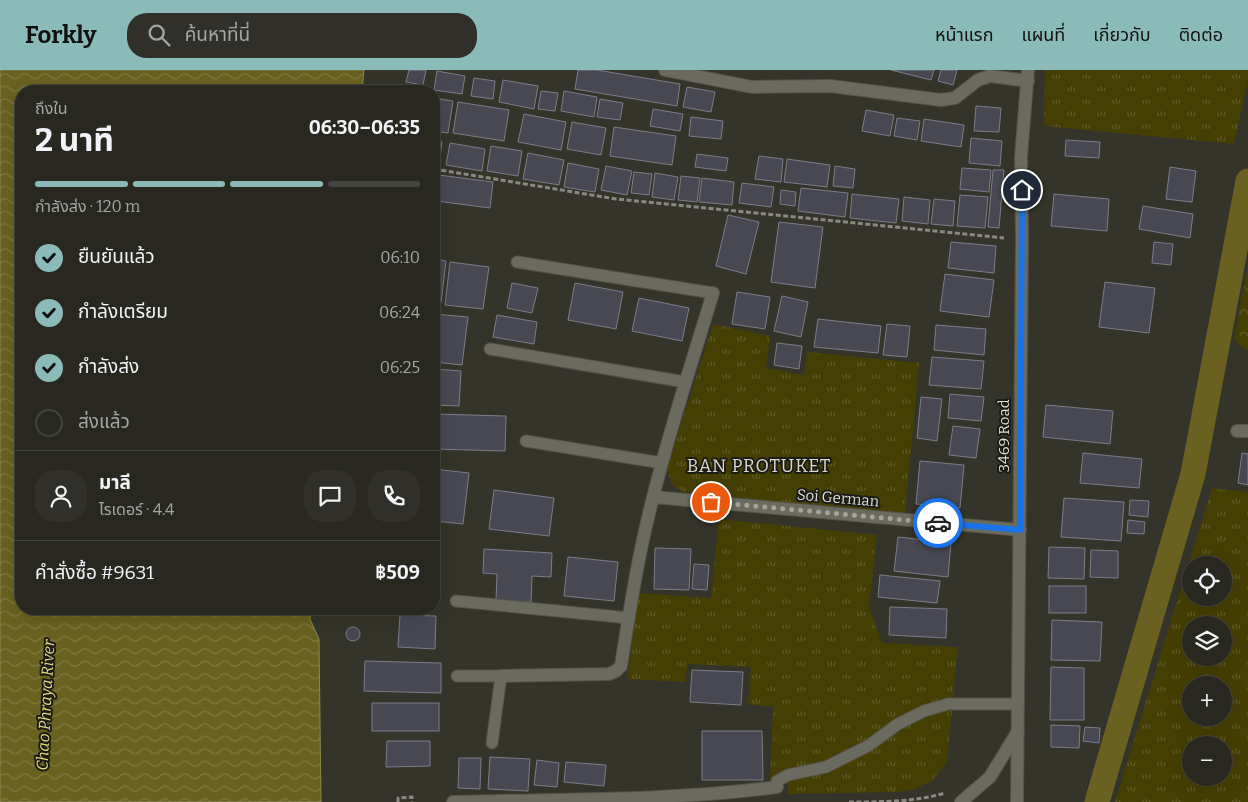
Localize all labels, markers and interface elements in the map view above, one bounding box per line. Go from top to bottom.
search box [127,13,477,58]
text: Forkly [25,21,97,49]
icon: search [145,21,173,49]
text: ค้นหาที่นี่ [185,23,250,46]
text: หน้าแรก [935,24,993,46]
text: แผนที่ [1021,24,1065,46]
text: เกี่ยวกับ [1093,24,1151,46]
text: ติดต่อ [1179,24,1223,46]
text: ถึงใน [35,99,68,118]
text: 06:30–06:35 [309,116,420,139]
text: 2 นาที [35,121,114,159]
pin [1001,169,1043,211]
icon: home [1008,176,1036,204]
text: กำลังส่ง · 120 m [35,197,140,216]
icon: check [35,244,63,272]
text: ยืนยันแล้ว [78,245,155,268]
text: 06:10 [380,248,420,267]
icon: check [35,299,63,327]
text: กำลังเตรียม [78,300,168,323]
text: 06:24 [379,303,420,322]
icon: check [35,354,63,382]
text: กำลังส่ง [78,355,139,378]
text: 06:25 [380,358,420,377]
street label: 3469 Road [995,399,1013,473]
text: ส่งแล้ว [78,410,130,433]
district label: BAN PROTUKET [687,455,831,477]
button: person [35,470,87,522]
button: chat [304,470,356,522]
button: phone [368,470,420,522]
text: มาลี [99,471,131,494]
pin [690,481,732,523]
street label: Soi German [796,485,880,511]
icon: bag [697,488,725,516]
courier [913,498,963,548]
text: ไรเดอร์ · 4.4 [99,500,174,519]
icon: car [924,509,952,537]
map controls [1182,556,1232,786]
button: locate [1182,556,1232,606]
text: คำสั่งซื้อ #9631 [35,561,154,584]
text: ฿509 [375,561,420,584]
button: layers [1182,616,1232,666]
water label: Chao Phraya River [33,638,58,771]
button: + [1182,676,1232,726]
button: − [1182,736,1232,786]

